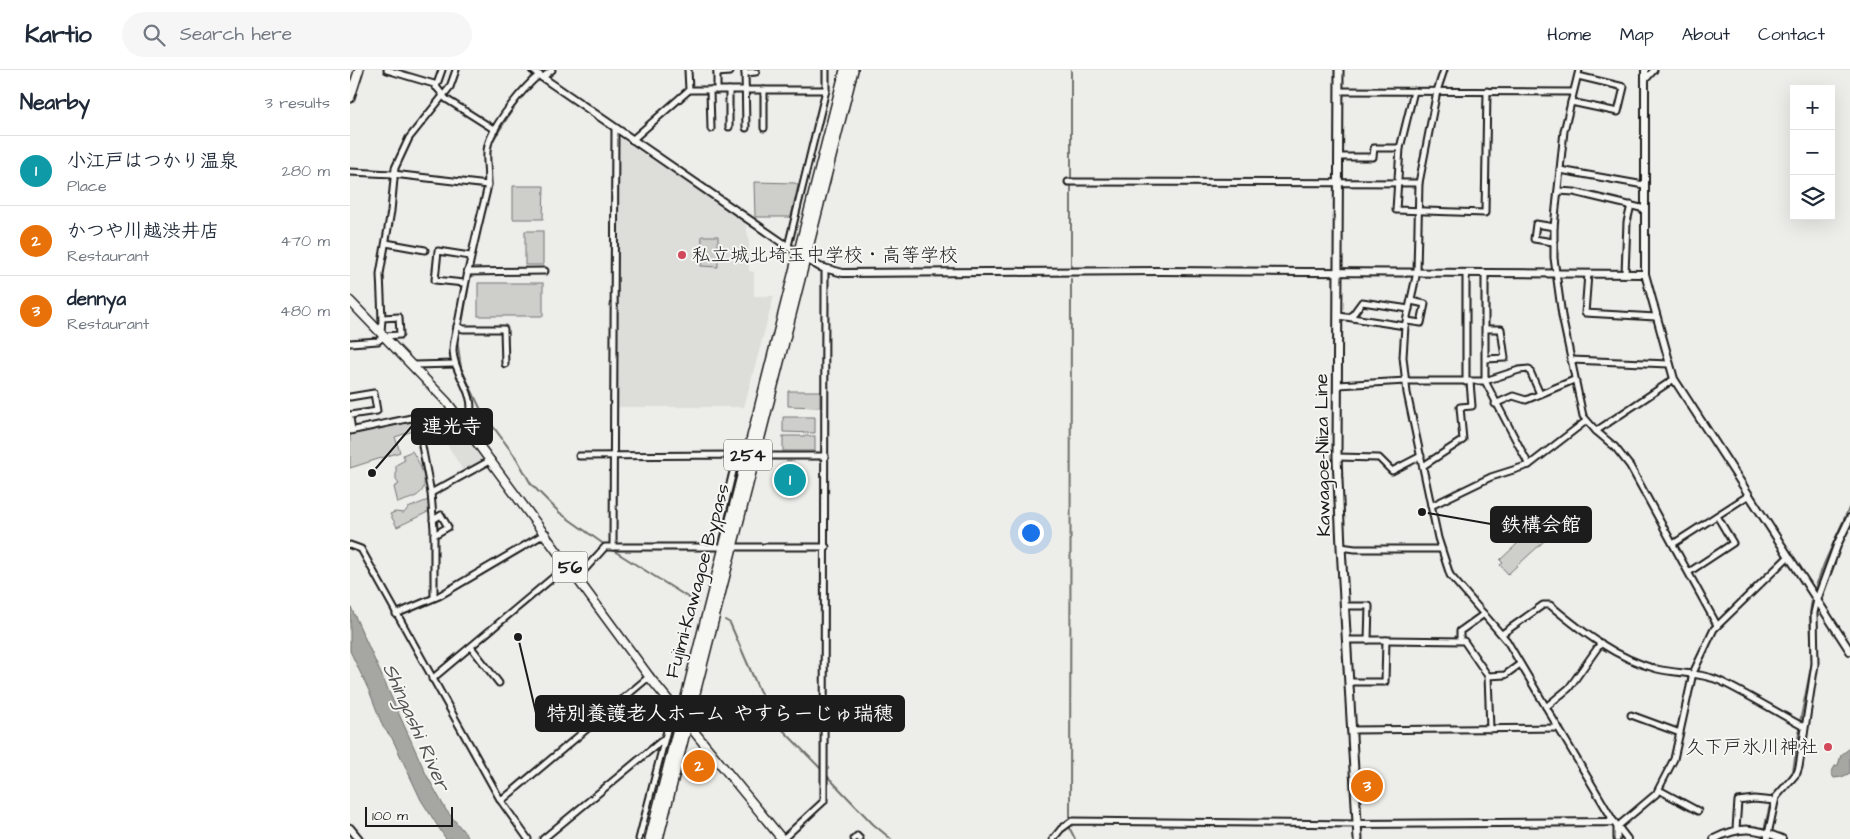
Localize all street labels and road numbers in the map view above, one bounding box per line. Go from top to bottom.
street label: Kawagoe-Niiza Line [1308,373,1339,537]
road number: 254 [724,440,772,470]
street label: Fujimi-Kawagoe Bypass [659,481,738,682]
road number: 56 [552,552,588,582]

